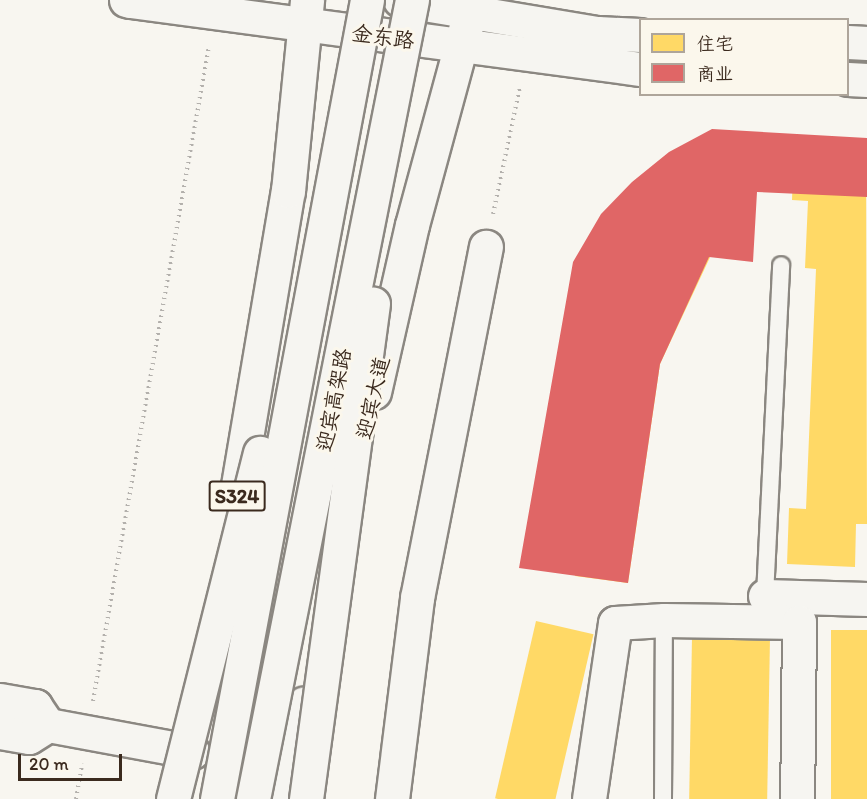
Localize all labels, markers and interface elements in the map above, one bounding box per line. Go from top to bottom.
legend [639,18,849,96]
street label: 金东路 [350,20,416,54]
text: 住宅 [697,33,733,55]
text: 商业 [697,63,733,85]
street label: 迎宾高架路 [312,346,356,454]
street label: 迎宾大道 [351,354,395,442]
road number: S324 [208,479,266,513]
scale bar [21,742,124,780]
text: 20 m [29,753,69,775]

